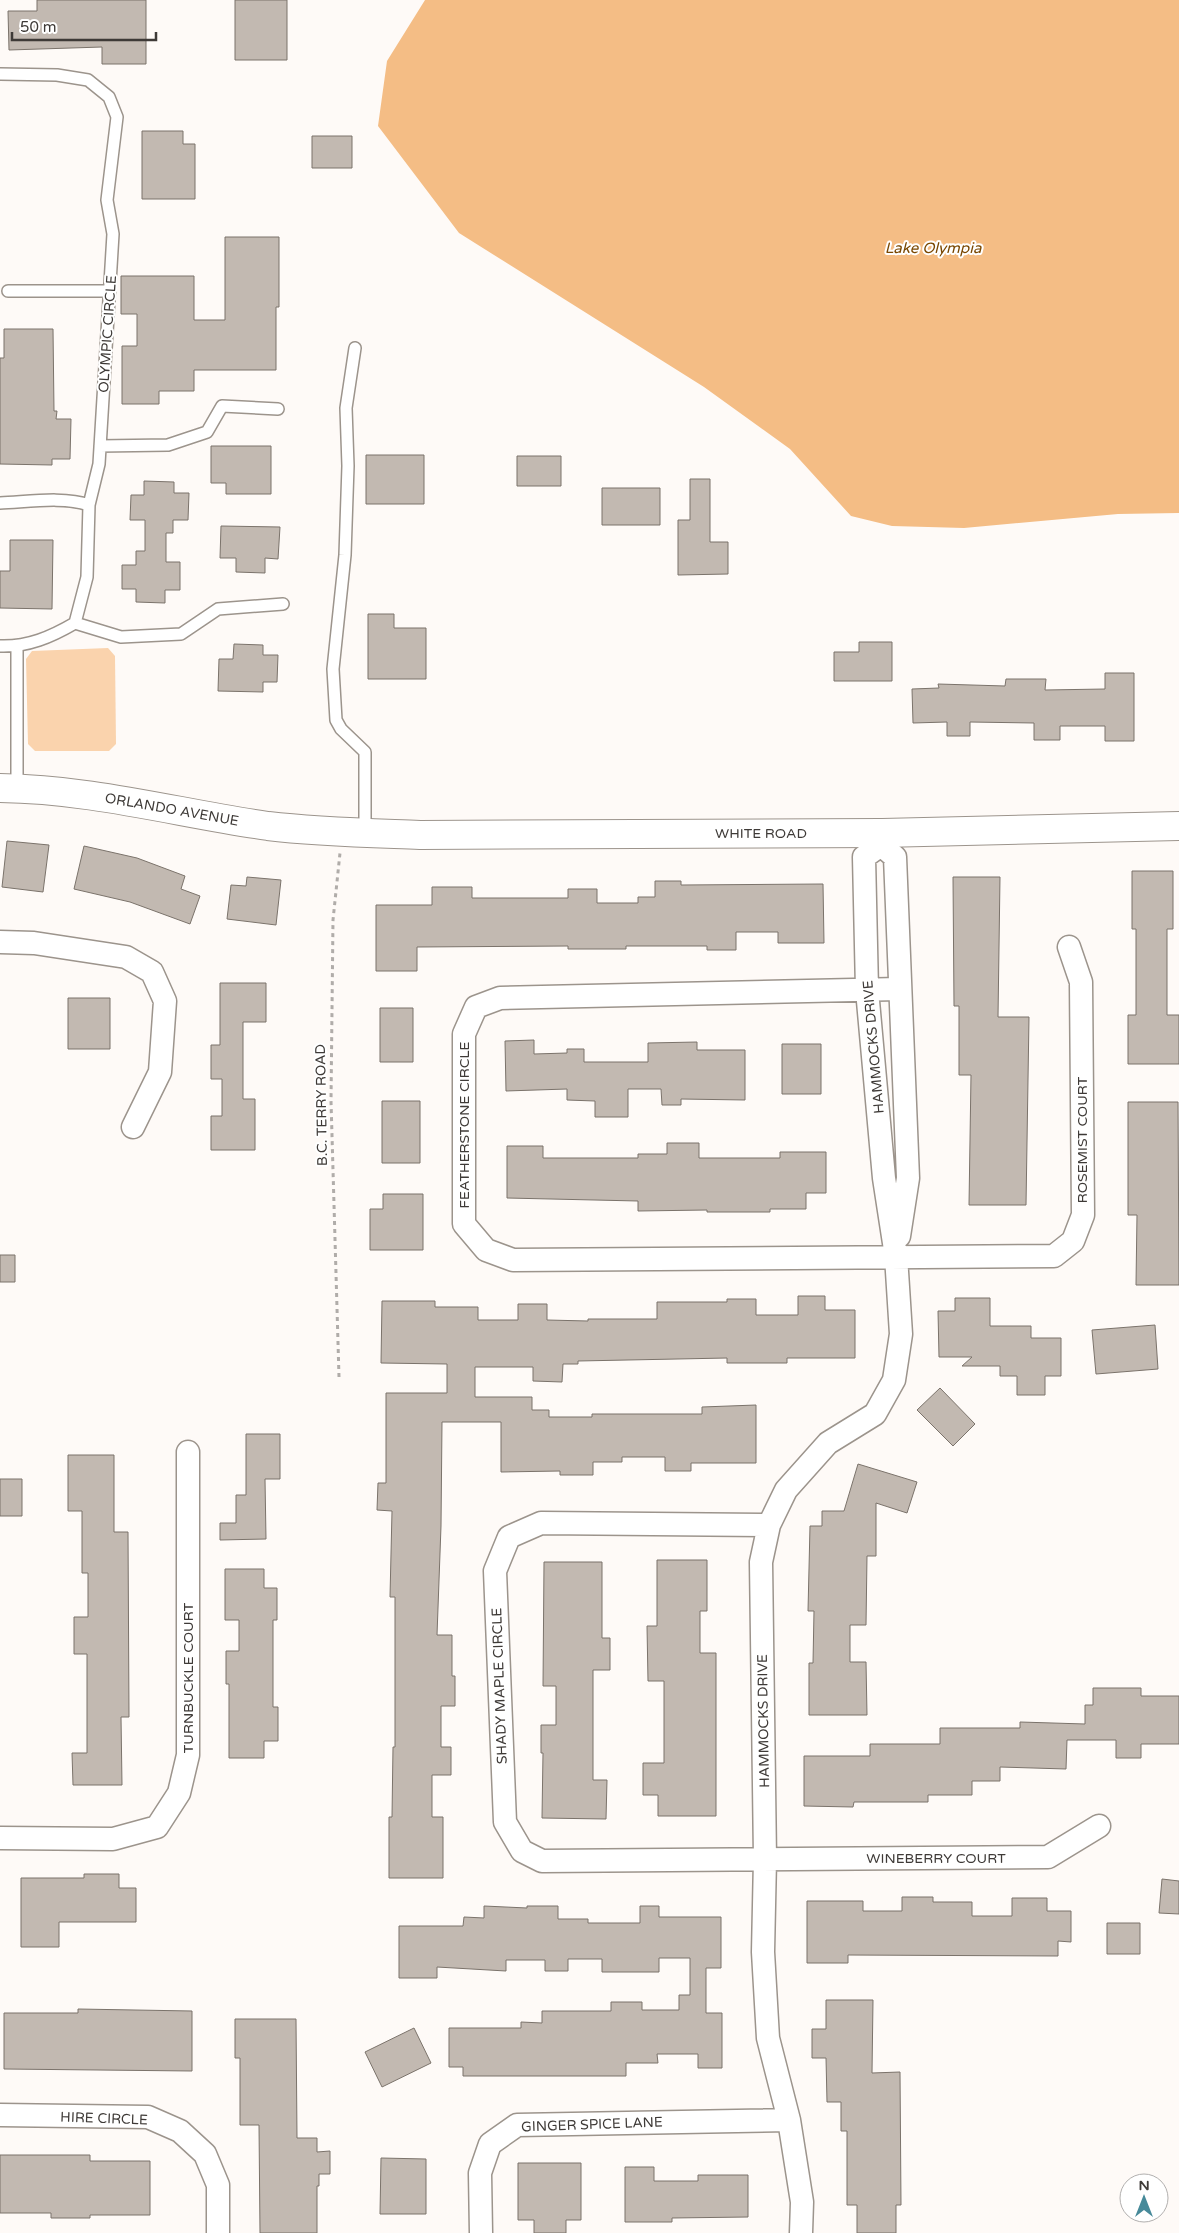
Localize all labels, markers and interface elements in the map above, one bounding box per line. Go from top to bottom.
scale bar [12,10,156,42]
text: 50 m [20,18,57,36]
water label: Lake Olympia [885,239,982,257]
street label: OLYMPIC CIRCLE [95,275,120,393]
street label: ORLANDO AVENUE [104,789,240,830]
street label: WHITE ROAD [715,825,807,842]
street label: HAMMOCKS DRIVE [859,979,888,1114]
street label: FEATHERSTONE CIRCLE [456,1041,473,1208]
street label: B.C. TERRY ROAD [312,1044,331,1166]
street label: ROSEMIST COURT [1074,1076,1091,1203]
street label: TURNBUCKLE COURT [180,1602,197,1753]
street label: SHADY MAPLE CIRCLE [488,1607,511,1765]
street label: HAMMOCKS DRIVE [754,1654,773,1788]
street label: WINEBERRY COURT [866,1850,1006,1867]
street label: HIRE CIRCLE [60,2108,148,2129]
street label: GINGER SPICE LANE [521,2114,663,2135]
north arrow [1119,2173,1169,2223]
text: N [1138,2177,1150,2194]

